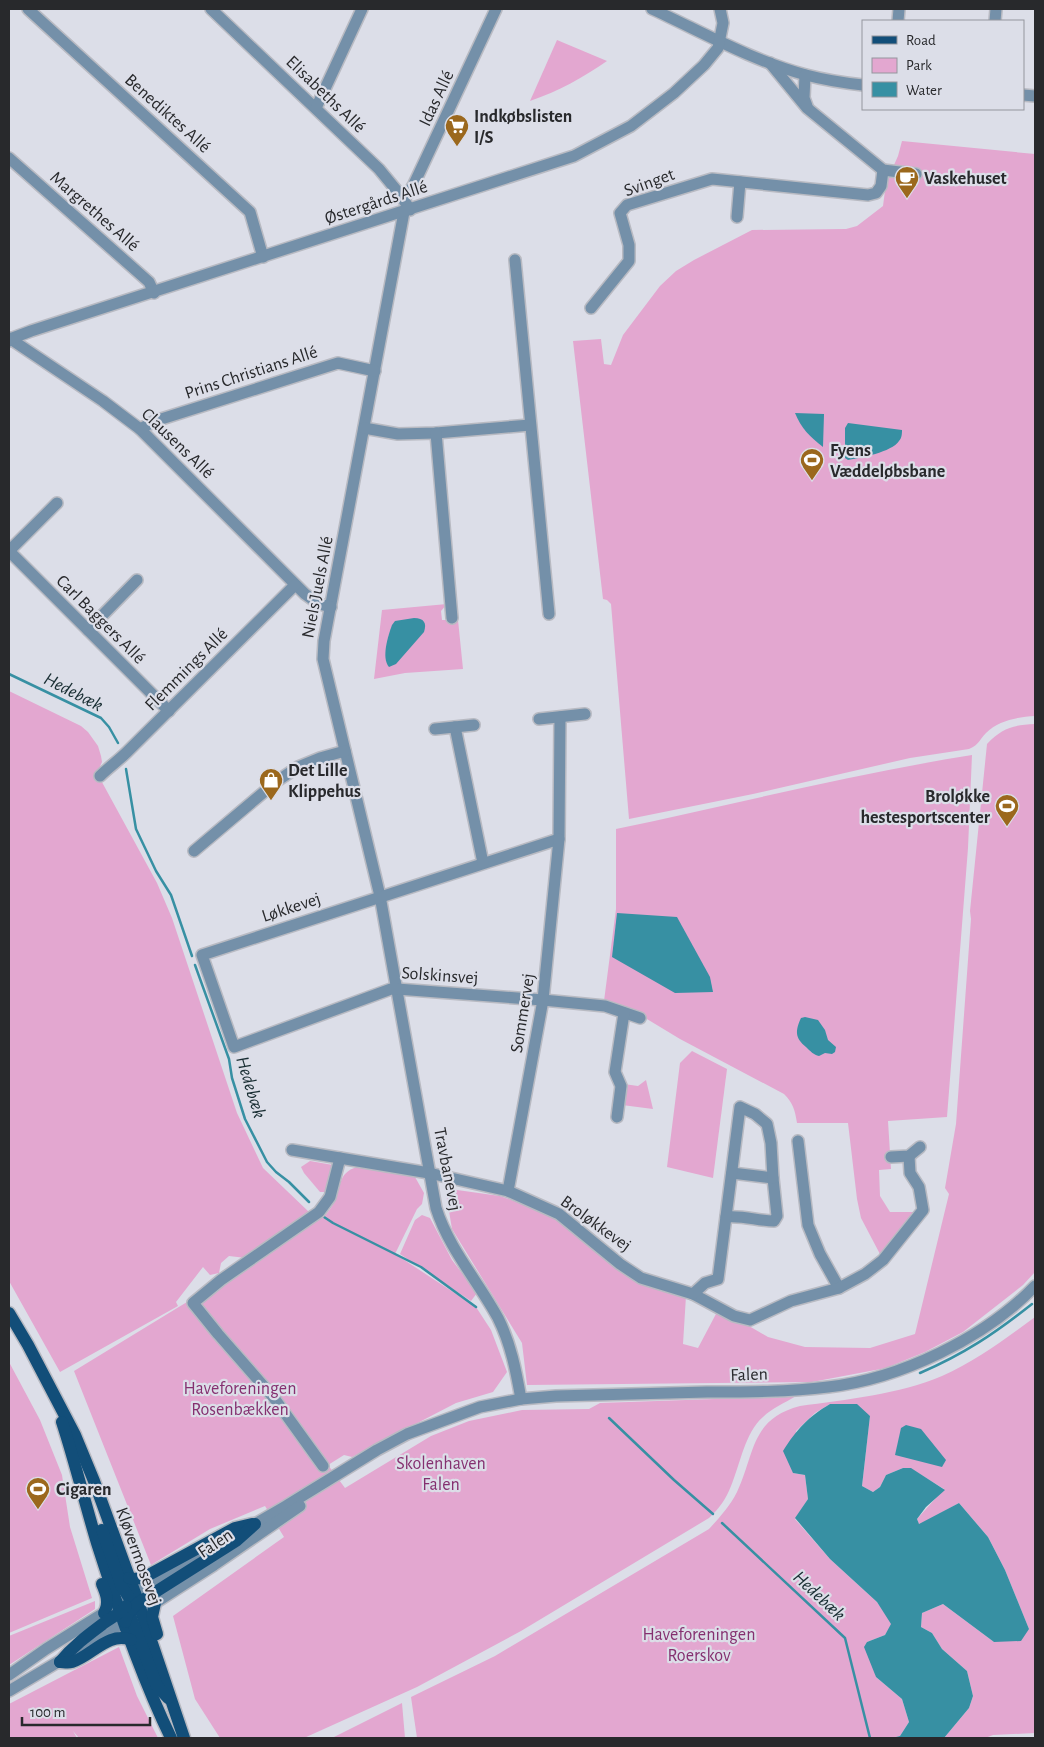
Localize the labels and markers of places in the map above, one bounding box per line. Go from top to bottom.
place label: Indkøbslisten I/S [474,108,572,147]
supermarket icon: Indkøbslisten I/S [444,113,470,147]
cafe icon: Vaskehuset [894,165,920,199]
place label: Vaskehuset [924,170,1007,188]
place label: Fyens Væddeløbsbane [830,442,945,481]
sports icon: Fyens Væddeløbsbane [799,447,825,481]
place label: Det Lille Klippehus [288,762,361,801]
shop icon: Det Lille Klippehus [258,767,284,801]
place label: Broløkke hestesportscenter [861,788,991,827]
sports icon: Broløkke hestesportscenter [994,793,1020,827]
sports icon: Cigaren [25,1476,51,1510]
place label: Cigaren [56,1481,112,1499]

